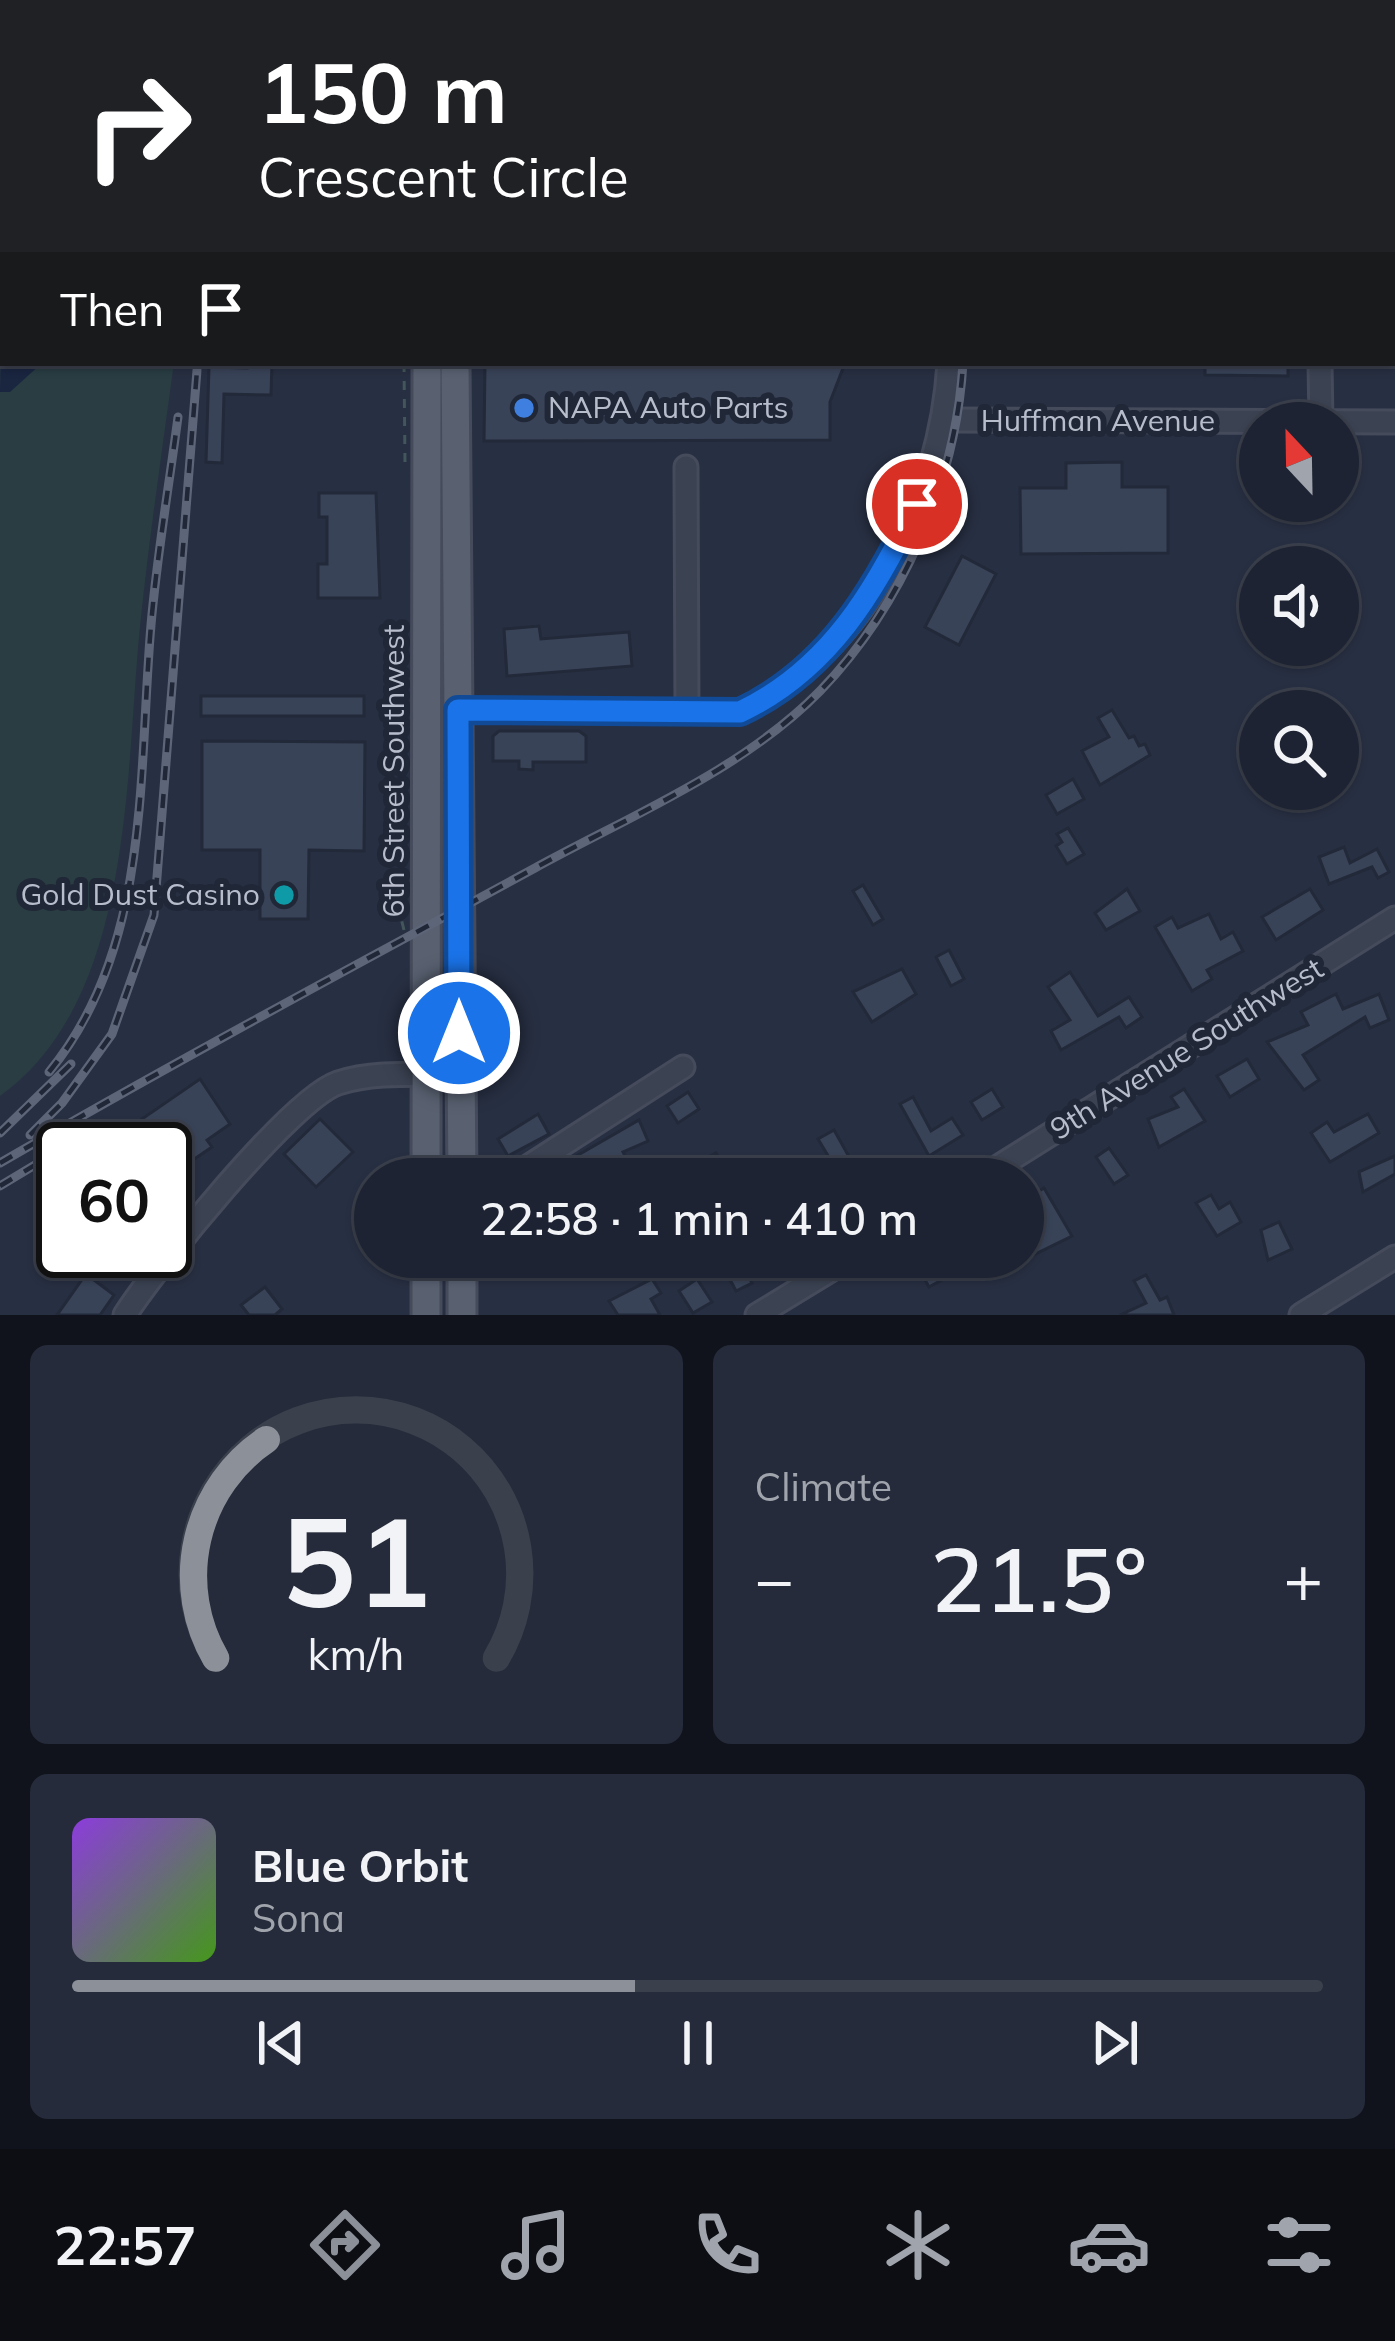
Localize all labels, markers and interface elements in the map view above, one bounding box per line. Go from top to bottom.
text: 150 m [258,39,508,144]
icon: right [60,48,216,204]
text: Crescent Circle [258,143,629,211]
icon: arrive [188,276,254,342]
text: Then [60,281,164,337]
place label: NAPA Auto Parts [548,388,788,426]
marker: NAPA Auto Parts [511,395,537,421]
street label: Huffman Avenue [981,401,1215,439]
north arrow [1239,402,1359,522]
map controls [1239,402,1359,810]
pin [866,453,968,555]
icon: arrive [884,471,950,537]
button: sound [1239,546,1359,666]
street label: 6th Street Southwest [374,624,412,918]
button: search [1239,690,1359,810]
place label: Gold Dust Casino [20,875,260,913]
marker: Gold Dust Casino [271,882,297,908]
street label: 9th Avenue Southwest [1043,949,1330,1148]
position arrow [396,970,522,1096]
speed limit sign: 60 [36,1122,192,1278]
text: 22:58 · 1 min · 410 m [480,1190,918,1246]
text: Climate [755,1462,892,1511]
text: 51 [281,1482,431,1638]
text: 21.5° [930,1522,1147,1635]
text: − [755,1537,794,1620]
text: + [1283,1537,1323,1620]
text: km/h [308,1626,405,1680]
text: Blue Orbit [252,1837,468,1893]
text: Sona [252,1893,345,1942]
icon: previous [248,2010,314,2076]
icon: pause [665,2010,731,2076]
icon: next [1082,2010,1148,2076]
icon: directions [303,2203,387,2287]
icon: music [494,2203,578,2287]
icon: phone [685,2203,769,2287]
icon: climate [876,2203,960,2287]
icon: car [1067,2203,1151,2287]
icon: filters [1257,2203,1341,2287]
text: 22:57 [53,2211,196,2279]

